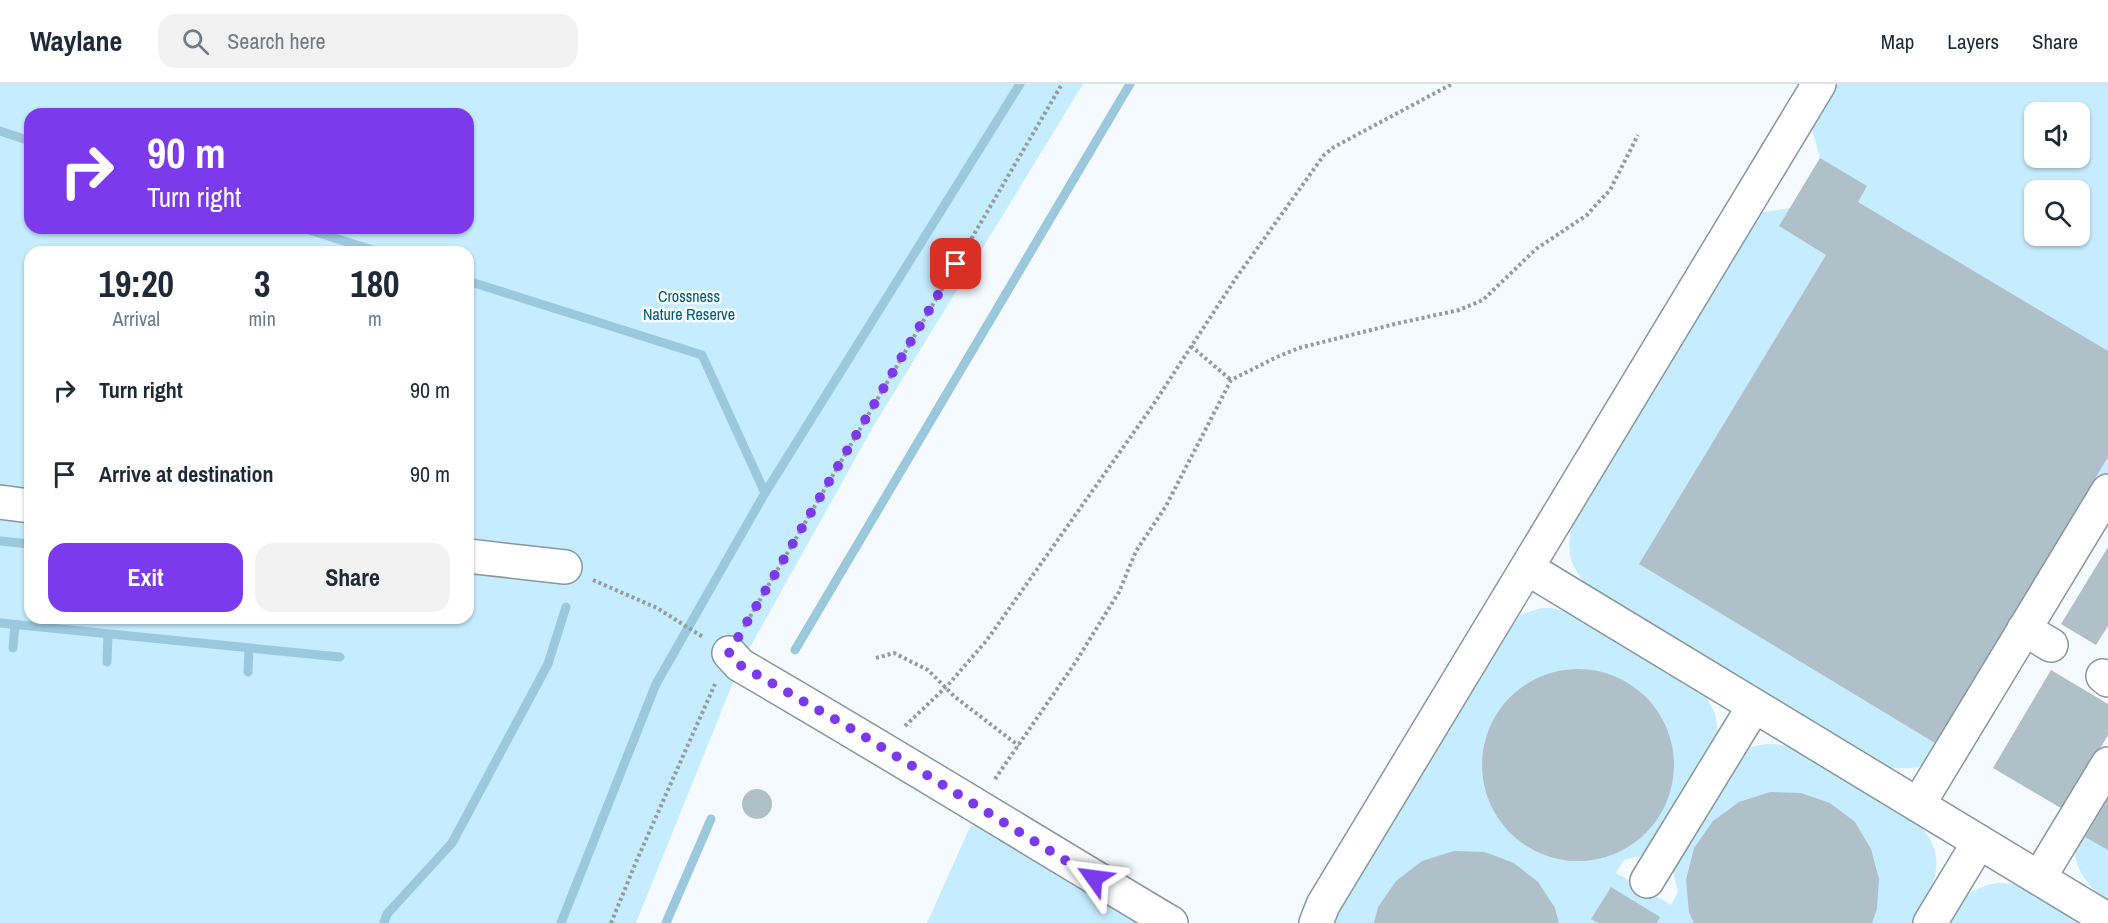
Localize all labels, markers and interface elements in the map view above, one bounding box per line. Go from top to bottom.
search box [158,14,578,68]
text: Waylane [30,22,122,60]
icon: search [179,25,212,58]
text: Search here [227,26,326,56]
text: Map [1881,27,1914,56]
text: Layers [1947,27,1999,56]
text: Share [2032,27,2078,56]
map controls [2024,102,2090,246]
button: sound [2024,102,2090,168]
text: 90 m [147,125,226,181]
icon: right [48,132,126,210]
text: Turn right [147,179,241,215]
button: search [2024,180,2090,246]
pin [930,238,981,289]
icon: arrive [939,247,972,280]
text: 19:20 [98,260,174,308]
text: 3 [254,260,270,308]
text: 180 [350,260,400,308]
park label: Crossness Nature Reserve [643,285,735,325]
text: Arrival [113,305,160,332]
text: min [248,305,276,332]
text: m [368,305,382,332]
icon: right [48,374,81,407]
text: Turn right [99,375,183,405]
text: 90 m [410,375,450,405]
icon: arrive [48,458,81,491]
text: Arrive at destination [99,459,273,489]
text: 90 m [410,459,450,489]
button: Exit [48,543,243,612]
button: Share [255,543,450,612]
position arrow [1062,846,1126,910]

